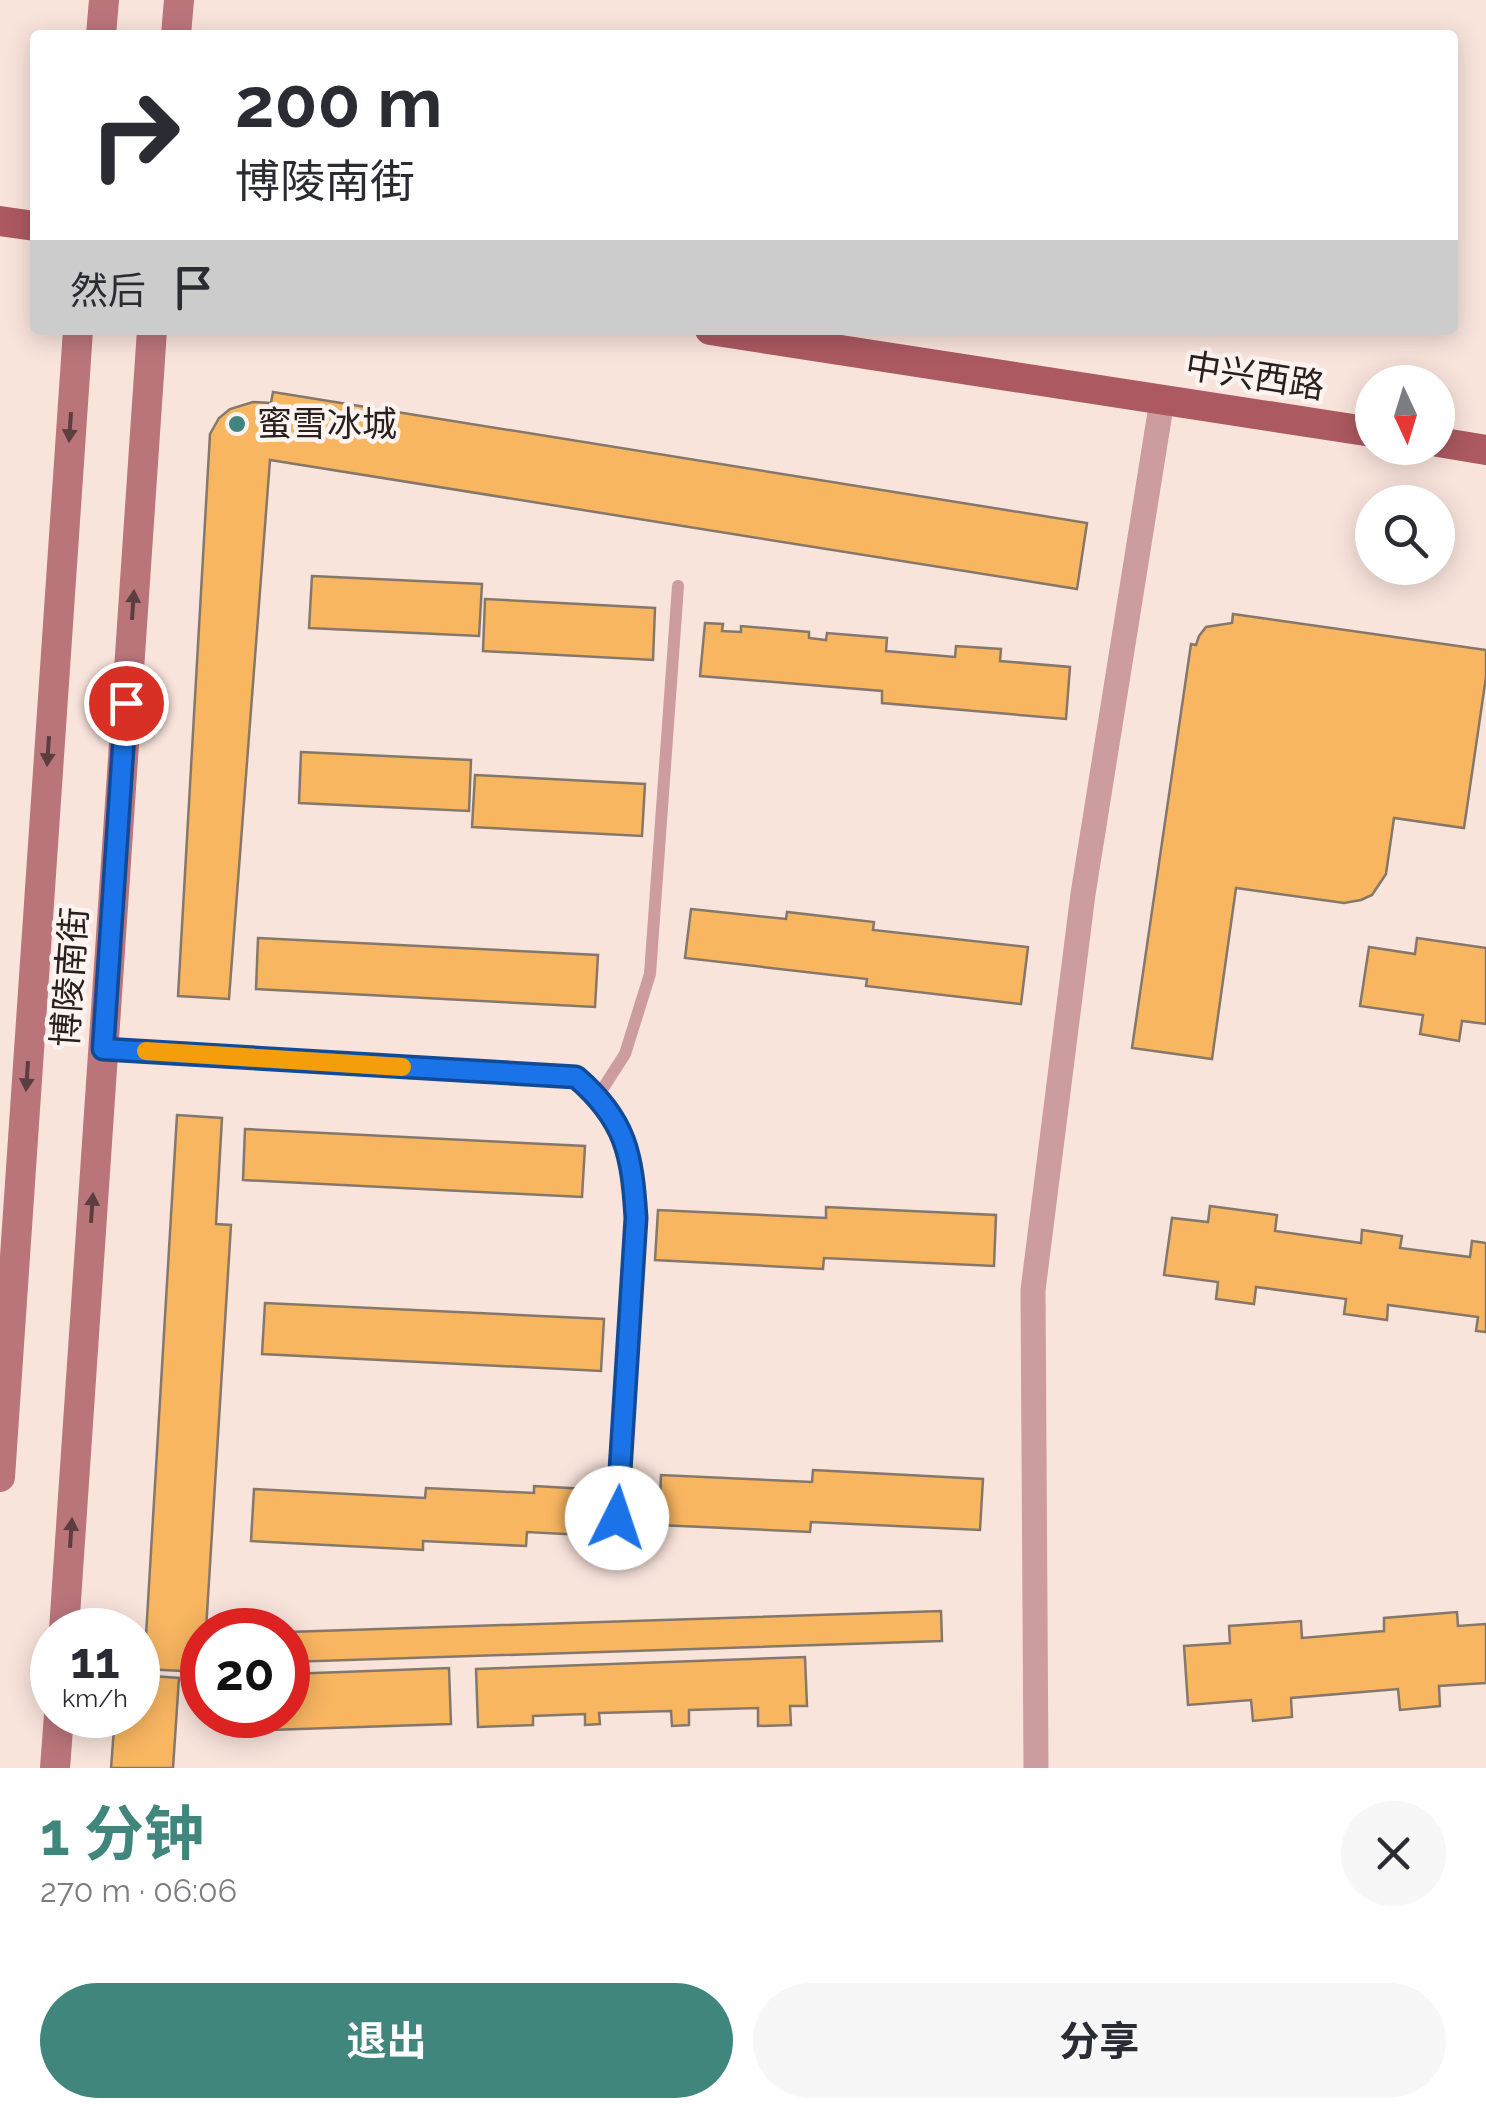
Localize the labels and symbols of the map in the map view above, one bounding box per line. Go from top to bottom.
street label: 中兴西路 [1183,344,1327,407]
north arrow [1355,365,1455,465]
place label: 蜜雪冰城 [257,403,397,444]
one-way arrow [62,412,78,444]
marker: 蜜雪冰城 [226,413,248,435]
one-way arrow [125,588,141,620]
pin [84,661,169,746]
one-way arrow [40,736,56,768]
street label: 博陵南街 [44,906,95,1048]
one-way arrow [19,1060,35,1092]
one-way arrow [85,1192,101,1224]
position arrow [565,1466,669,1570]
one-way arrow [63,1516,79,1548]
speed limit sign: 20 [180,1608,310,1738]

